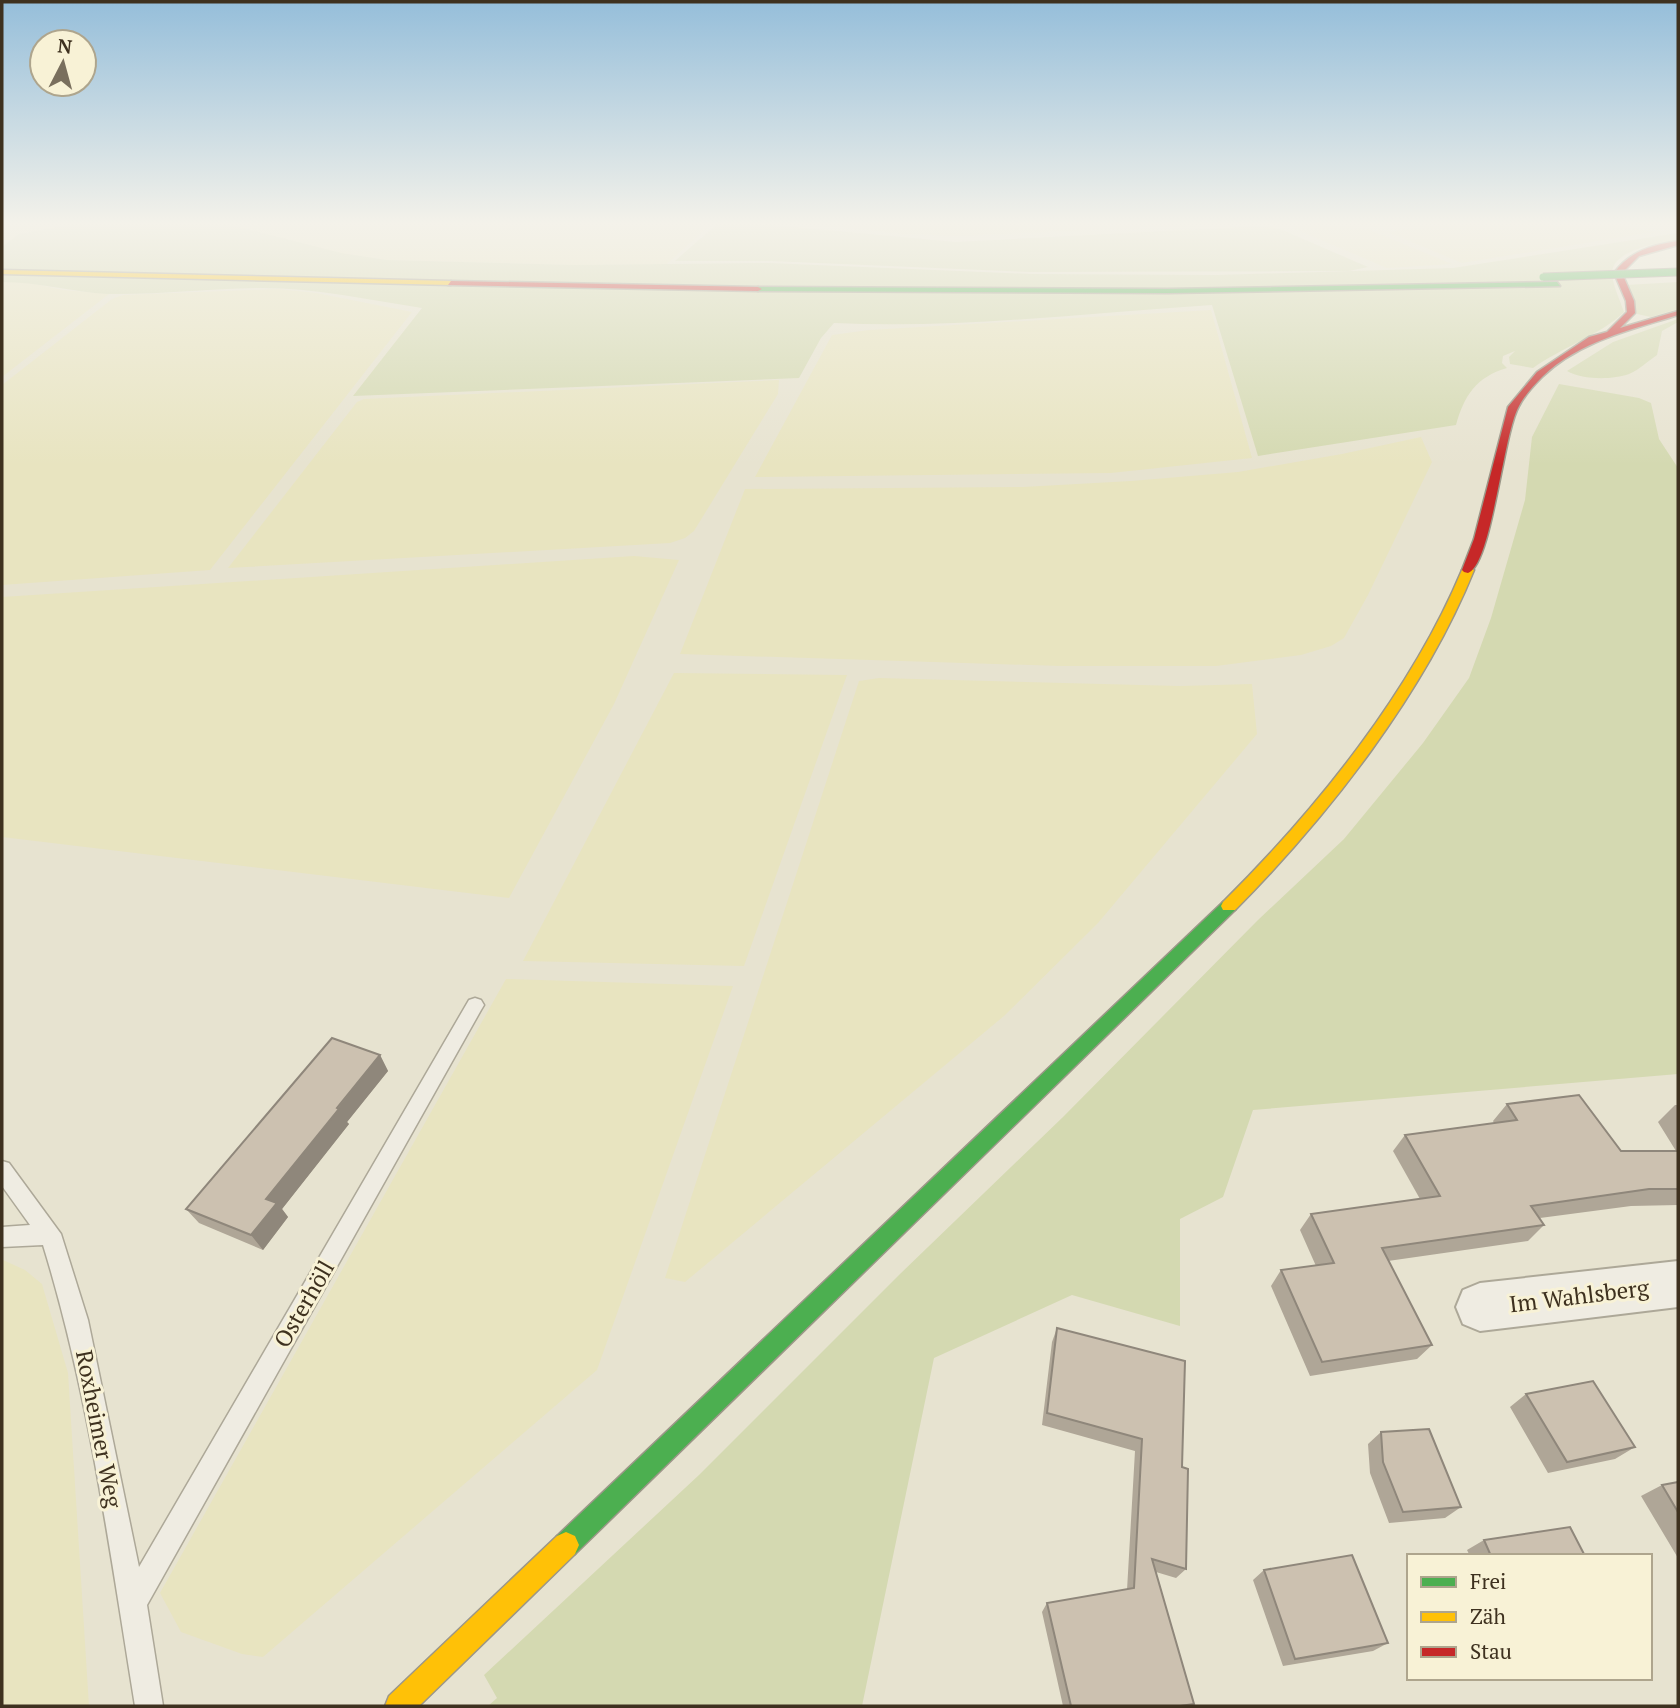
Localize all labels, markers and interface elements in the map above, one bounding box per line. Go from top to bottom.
north arrow [28,28,98,98]
text: N [56,32,74,59]
street label: Osterhöll [266,1254,341,1353]
street label: Im Wahlsberg [1507,1271,1651,1319]
street label: Roxheimer Weg [69,1347,130,1511]
legend [1407,1554,1652,1680]
text: Frei [1470,1567,1506,1595]
text: Zäh [1470,1602,1506,1630]
text: Stau [1470,1637,1512,1665]

